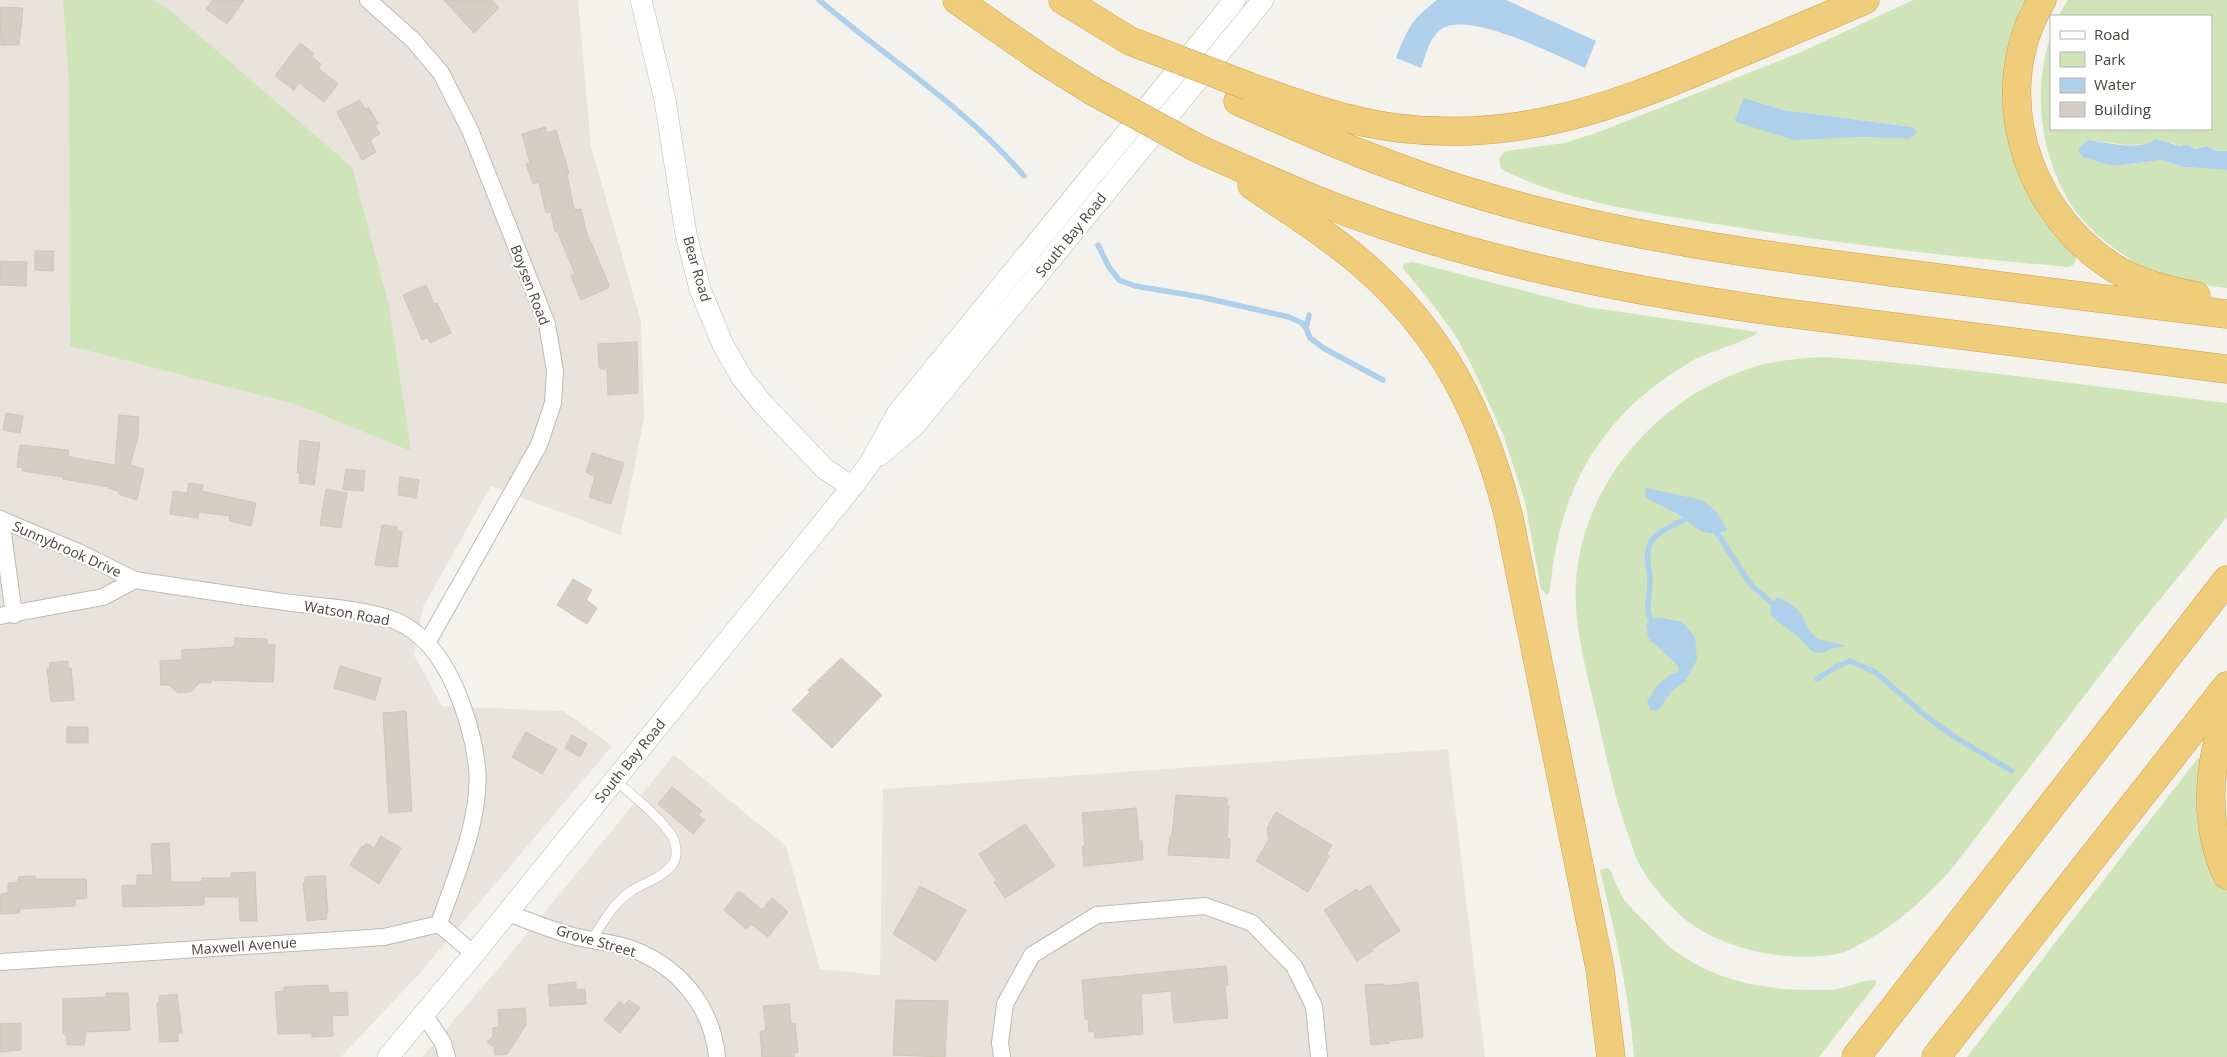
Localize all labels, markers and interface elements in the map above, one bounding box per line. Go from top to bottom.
legend [2050,15,2212,130]
text: Road [2094,24,2130,44]
text: Park [2094,49,2125,69]
text: Water [2094,74,2136,94]
text: Building [2094,99,2151,119]
street label: South Bay Road [1031,189,1110,281]
street label: Bear Road [679,234,716,304]
street label: Boysen Road [506,242,555,328]
street label: Sunnybrook Drive [10,516,125,581]
street label: Watson Road [303,596,391,629]
street label: South Bay Road [590,715,669,807]
street label: Grove Street [554,920,638,961]
street label: Maxwell Avenue [191,932,298,959]

